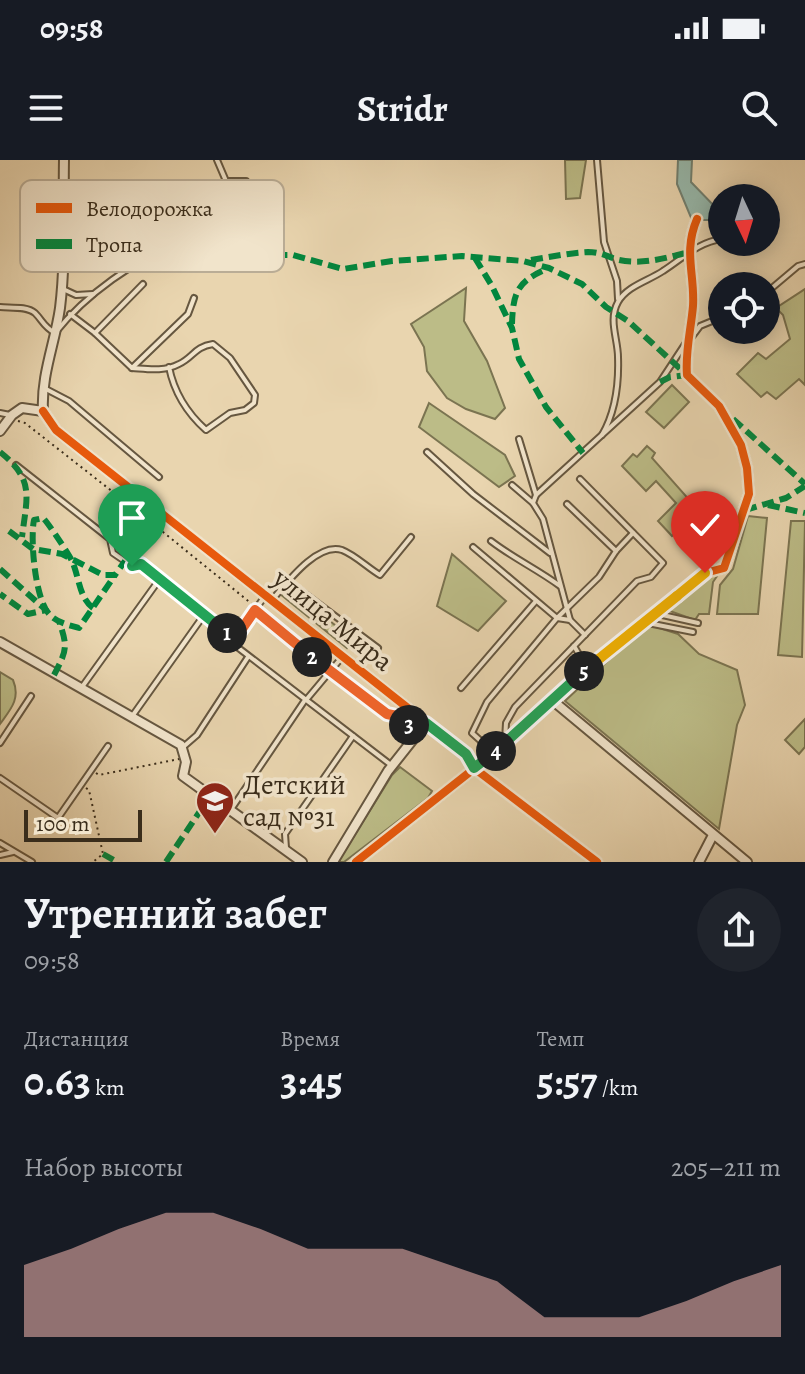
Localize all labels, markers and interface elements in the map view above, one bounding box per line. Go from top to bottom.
text: 09:58 [40,8,103,48]
text: Stridr [357,84,448,133]
icon: menu [24,86,68,130]
icon: search [737,86,781,130]
legend [20,180,284,272]
north arrow [708,184,780,256]
map controls [708,184,780,344]
text: Велодорожка [86,194,214,224]
text: Тропа [86,230,144,260]
button: locate [708,272,780,344]
pin [98,484,166,566]
pin [671,491,739,573]
icon: arrive [110,496,154,540]
icon: check [683,503,727,547]
street label: улица Мира [264,559,401,680]
pin: 1 [207,613,247,653]
text: 1 [223,618,231,648]
pin: 2 [292,637,332,677]
text: 2 [307,642,317,672]
pin: 5 [564,651,604,691]
text: 5 [579,656,589,686]
pin: 3 [389,705,429,745]
text: 3 [404,710,414,740]
pin: 4 [476,731,516,771]
text: 4 [491,736,501,766]
place label: Детский сад №31 [243,766,346,836]
school or university icon: Детский сад №31 [194,780,236,835]
scale bar [24,806,142,842]
text: 100 m [36,809,90,839]
text: Утренний забег [24,883,327,943]
button: share [697,888,781,972]
text: 09:58 [24,943,80,978]
text: Дистанция [24,1024,129,1054]
text: Время [280,1024,340,1054]
text: Темп [537,1024,585,1054]
text: 0.63 [24,1054,91,1109]
text: 3:45 [280,1054,343,1109]
text: 5:57 [537,1054,597,1109]
text: km [91,1073,125,1103]
text: /km [597,1073,638,1103]
text: Набор высоты [24,1150,183,1185]
text: 205–211 m [671,1150,781,1185]

